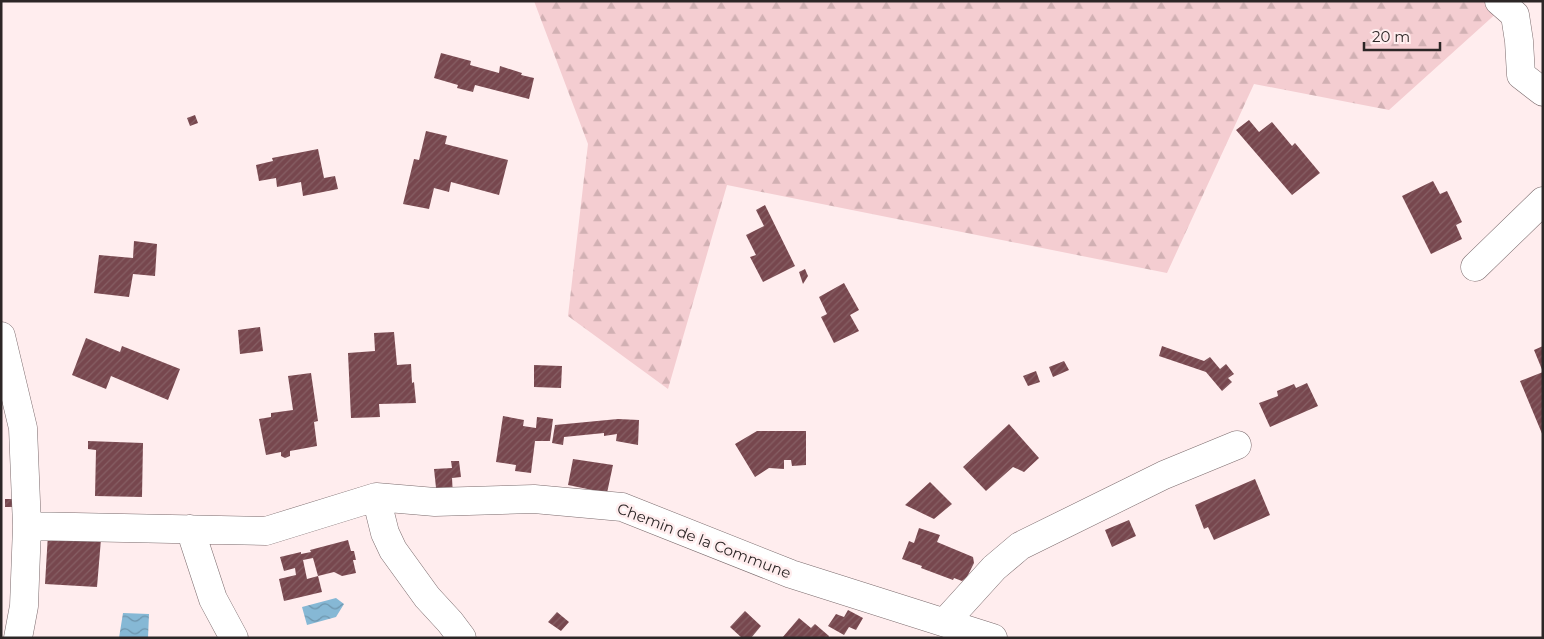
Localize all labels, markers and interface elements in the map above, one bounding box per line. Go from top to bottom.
scale bar [1364,20,1440,52]
text: 20 m [1372,27,1410,46]
street label: Chemin de la Commune [615,499,794,582]

